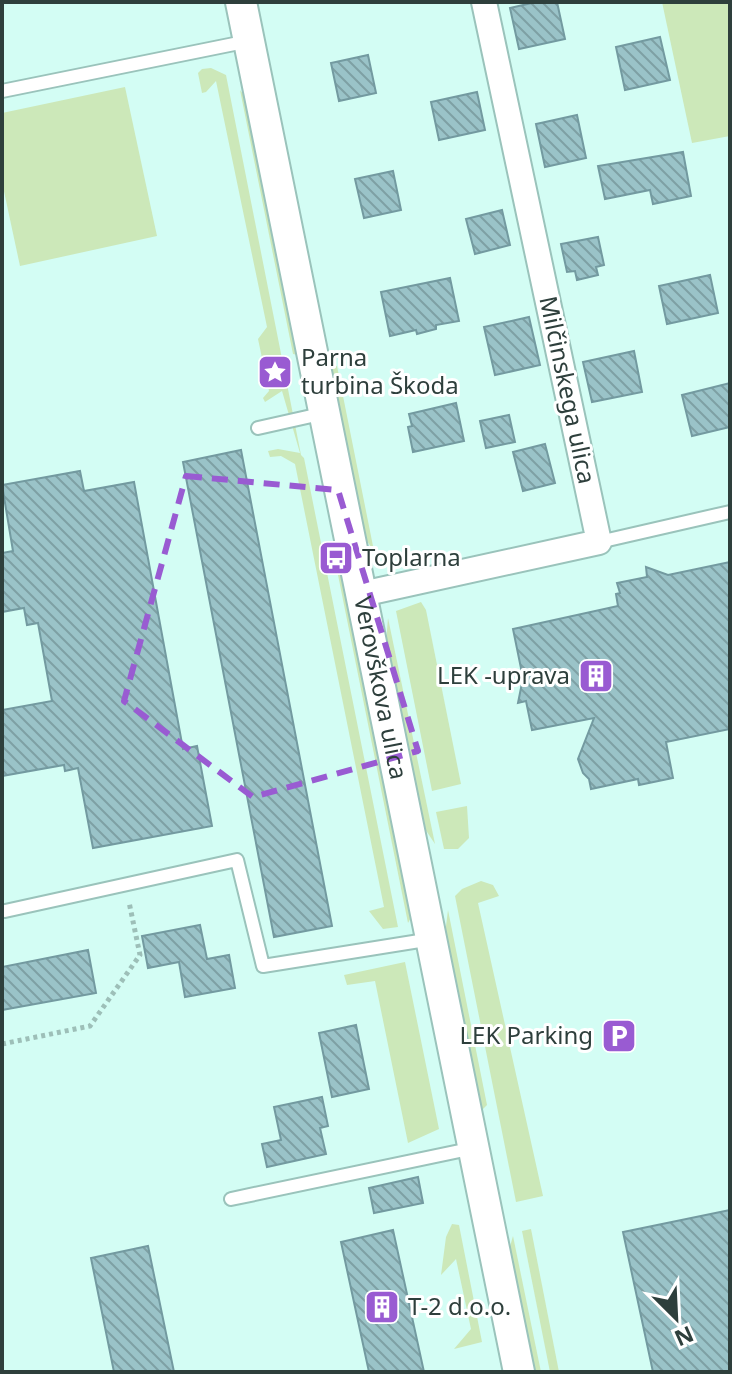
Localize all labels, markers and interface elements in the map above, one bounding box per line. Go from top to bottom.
street label: Milčinskega ulica [532,293,604,487]
place label: Parna turbina Škoda [301,340,459,401]
place icon: Parna turbina Škoda [256,353,294,391]
bus stop icon: Toplarna [317,539,355,577]
place label: Toplarna [362,540,461,573]
street label: Verovškova ulica [347,593,416,782]
building icon: LEK -uprava [577,657,615,695]
place label: LEK -uprava [437,658,570,691]
parking icon: LEK Parking [600,1017,638,1055]
place label: LEK Parking [459,1018,593,1051]
north arrow [636,1278,716,1358]
building icon: T-2 d.o.o. [363,1288,401,1326]
place label: T-2 d.o.o. [408,1289,511,1322]
text: N [670,1320,699,1355]

